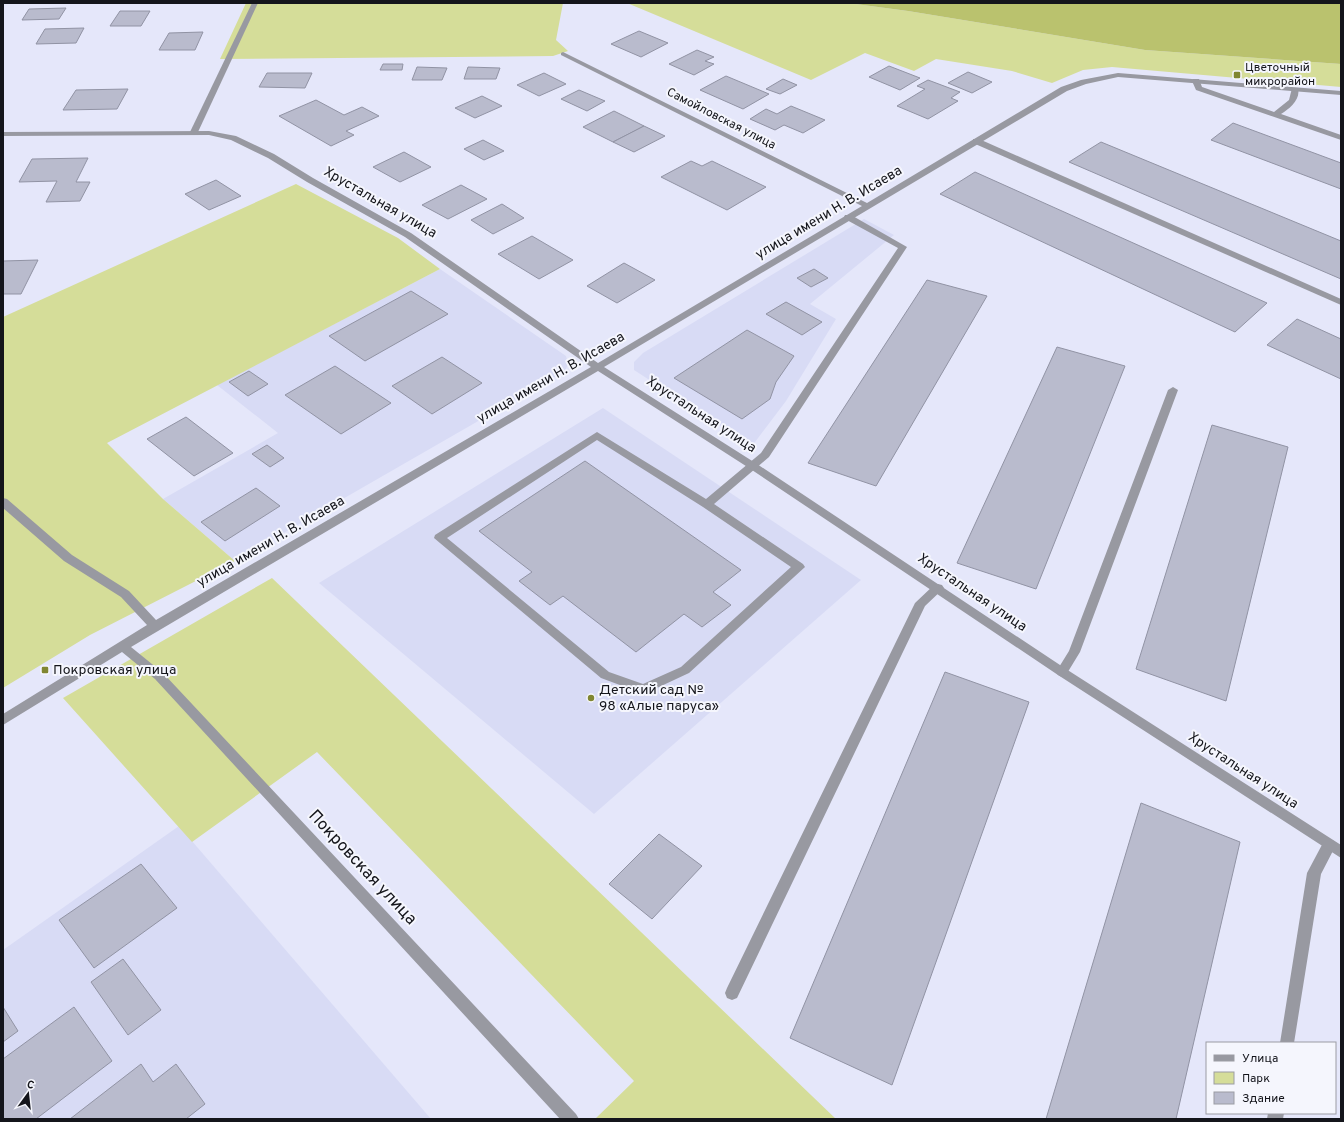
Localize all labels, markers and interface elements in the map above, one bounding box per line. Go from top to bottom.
place label: Цветочный микрорайон [1245,60,1315,90]
marker: Цветочный микрорайон [1232,70,1242,80]
street label: Самойловская улица [664,85,778,153]
street label: улица имени Н. В. Исаева [753,162,905,264]
street label: Хрустальная улица [320,164,440,242]
street label: улица имени Н. В. Исаева [474,329,628,427]
street label: Хрустальная улица [643,373,759,457]
street label: улица имени Н. В. Исаева [194,493,348,591]
street label: Хрустальная улица [914,550,1030,636]
place label: Покровская улица [53,662,176,679]
marker: Покровская улица [40,665,50,675]
place label: Детский сад № 98 «Алые паруса» [599,682,719,715]
marker: Детский сад № 98 «Алые паруса» [586,693,596,703]
street label: Хрустальная улица [1185,729,1301,813]
street label: Покровская улица [303,806,421,930]
legend [1206,1042,1336,1114]
text: Улица [1242,1051,1278,1067]
text: Парк [1242,1071,1270,1087]
north arrow [8,1074,48,1114]
text: С [25,1078,36,1093]
text: Здание [1242,1091,1285,1107]

